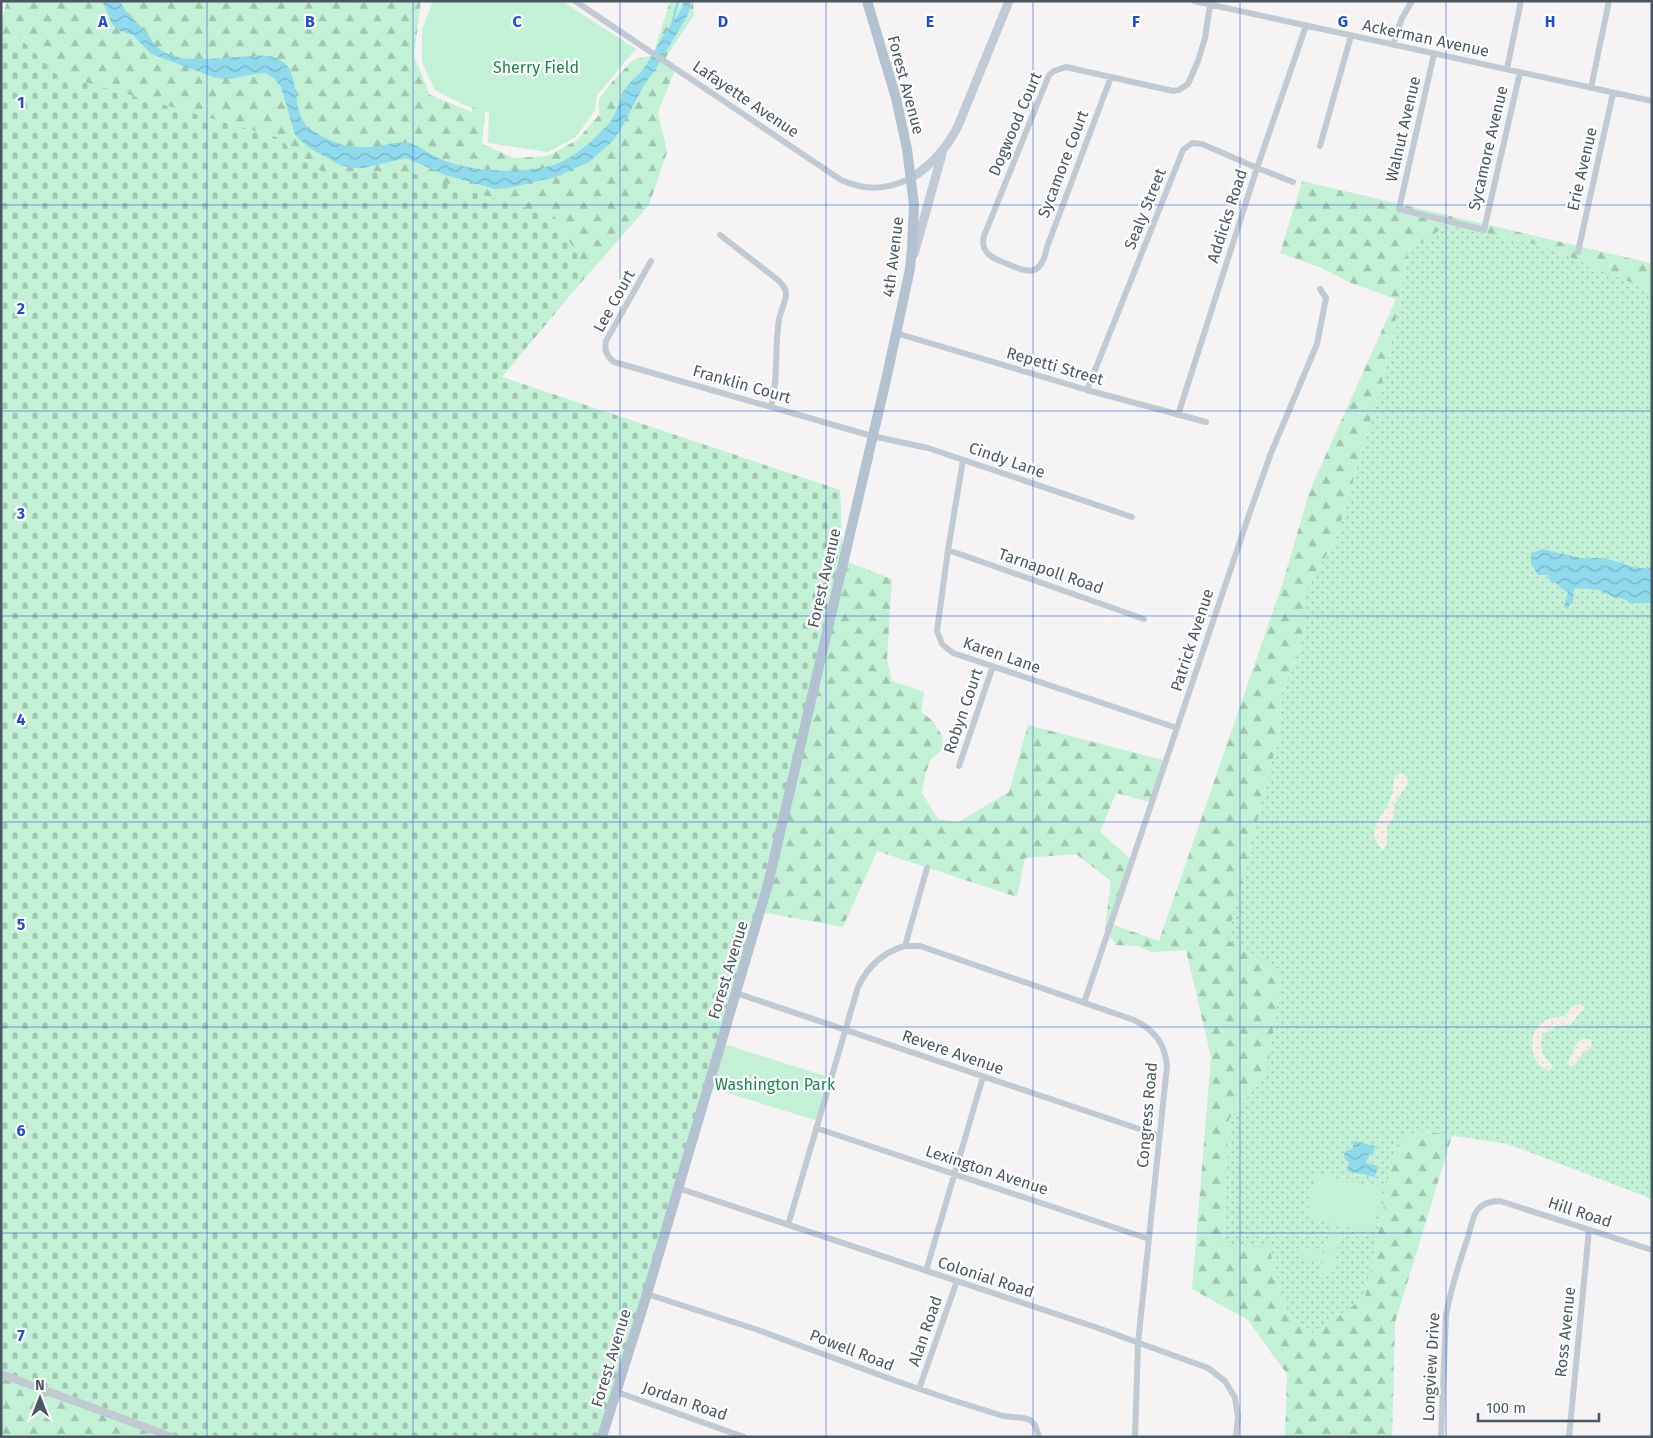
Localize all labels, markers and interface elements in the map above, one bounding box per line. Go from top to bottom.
text: A [97,12,108,31]
text: B [305,12,315,31]
text: C [512,12,522,31]
text: D [718,12,728,31]
text: E [926,12,934,31]
text: F [1132,12,1140,31]
text: G [1338,12,1348,31]
text: H [1545,12,1555,31]
street label: Ackerman Avenue [1361,15,1491,61]
street label: Forest Avenue [884,33,928,137]
street label: Lafayette Avenue [689,56,803,142]
park label: Sherry Field [493,58,579,77]
street label: Dogwood Court [985,69,1046,179]
street label: Walnut Avenue [1382,74,1424,184]
street label: Sycamore Avenue [1464,84,1512,212]
text: 1 [17,93,25,112]
street label: Sycamore Court [1034,107,1092,220]
street label: Erie Avenue [1563,125,1601,213]
street label: Sealy Street [1120,165,1170,252]
street label: Addicks Road [1203,167,1251,265]
street label: 4th Avenue [879,216,907,298]
street label: Lee Court [589,266,639,336]
text: 2 [17,299,25,318]
street label: Repetti Street [1004,343,1106,389]
street label: Franklin Court [691,361,793,407]
street label: Cindy Lane [966,438,1048,482]
text: 3 [16,504,25,523]
street label: Forest Avenue [803,526,845,630]
street label: Tarnapoll Road [996,544,1106,598]
street label: Patrick Avenue [1166,586,1218,694]
street label: Karen Lane [961,633,1043,677]
street label: Robyn Court [940,666,987,756]
text: 4 [16,710,26,729]
text: 5 [17,915,26,934]
street label: Forest Avenue [704,919,752,1021]
street label: Revere Avenue [900,1026,1006,1078]
street label: Congress Road [1133,1061,1161,1169]
park label: Washington Park [715,1075,836,1094]
text: 6 [16,1121,26,1140]
street label: Lexington Avenue [923,1141,1051,1199]
street label: Hill Road [1546,1193,1614,1231]
street label: Colonial Road [935,1252,1037,1302]
street label: Ross Avenue [1551,1286,1579,1378]
street label: Alan Road [904,1293,946,1369]
street label: Forest Avenue [587,1307,635,1409]
street label: Longview Drive [1419,1312,1443,1422]
street label: Powell Road [807,1325,897,1375]
text: 7 [17,1326,25,1345]
north arrow [15,1373,65,1423]
text: N [35,1377,45,1394]
street label: Jordan Road [640,1378,730,1424]
scale bar [1478,1390,1599,1422]
text: 100 m [1486,1399,1526,1417]

